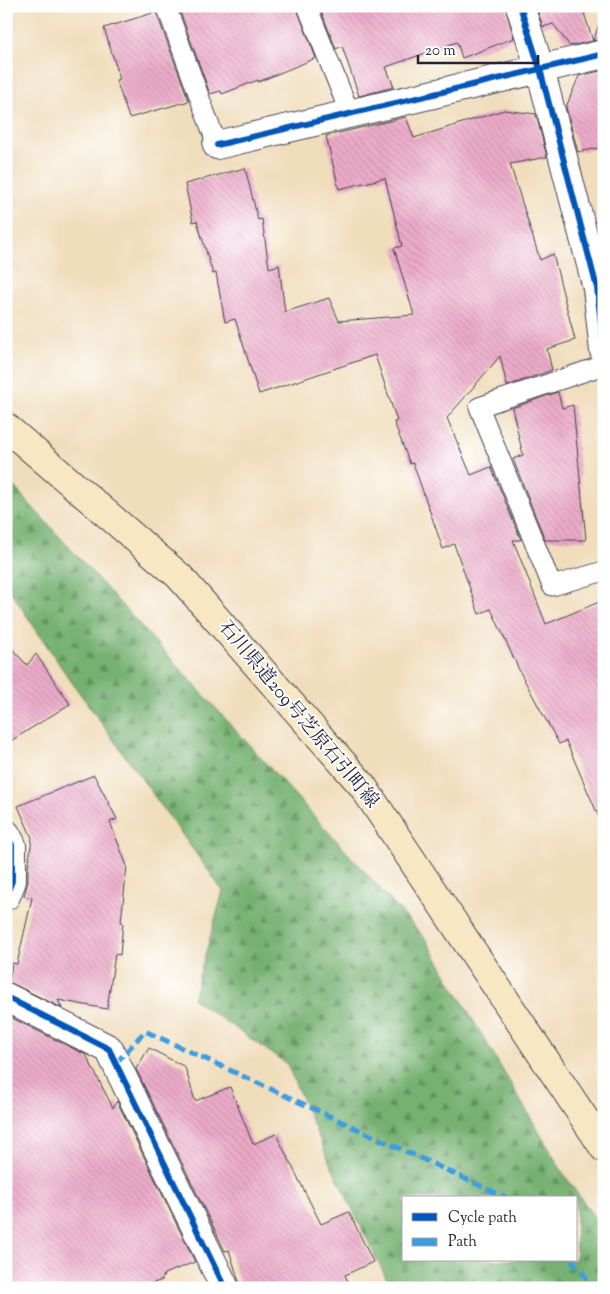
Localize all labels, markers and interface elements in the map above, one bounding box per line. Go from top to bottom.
scale bar [418,32,538,64]
text: 20 m [425,41,456,62]
street label: 石川県道209号芝原石引町線 [211,615,385,815]
legend [402,1196,578,1262]
text: Cycle path [448,1208,517,1229]
text: Path [448,1232,477,1253]

